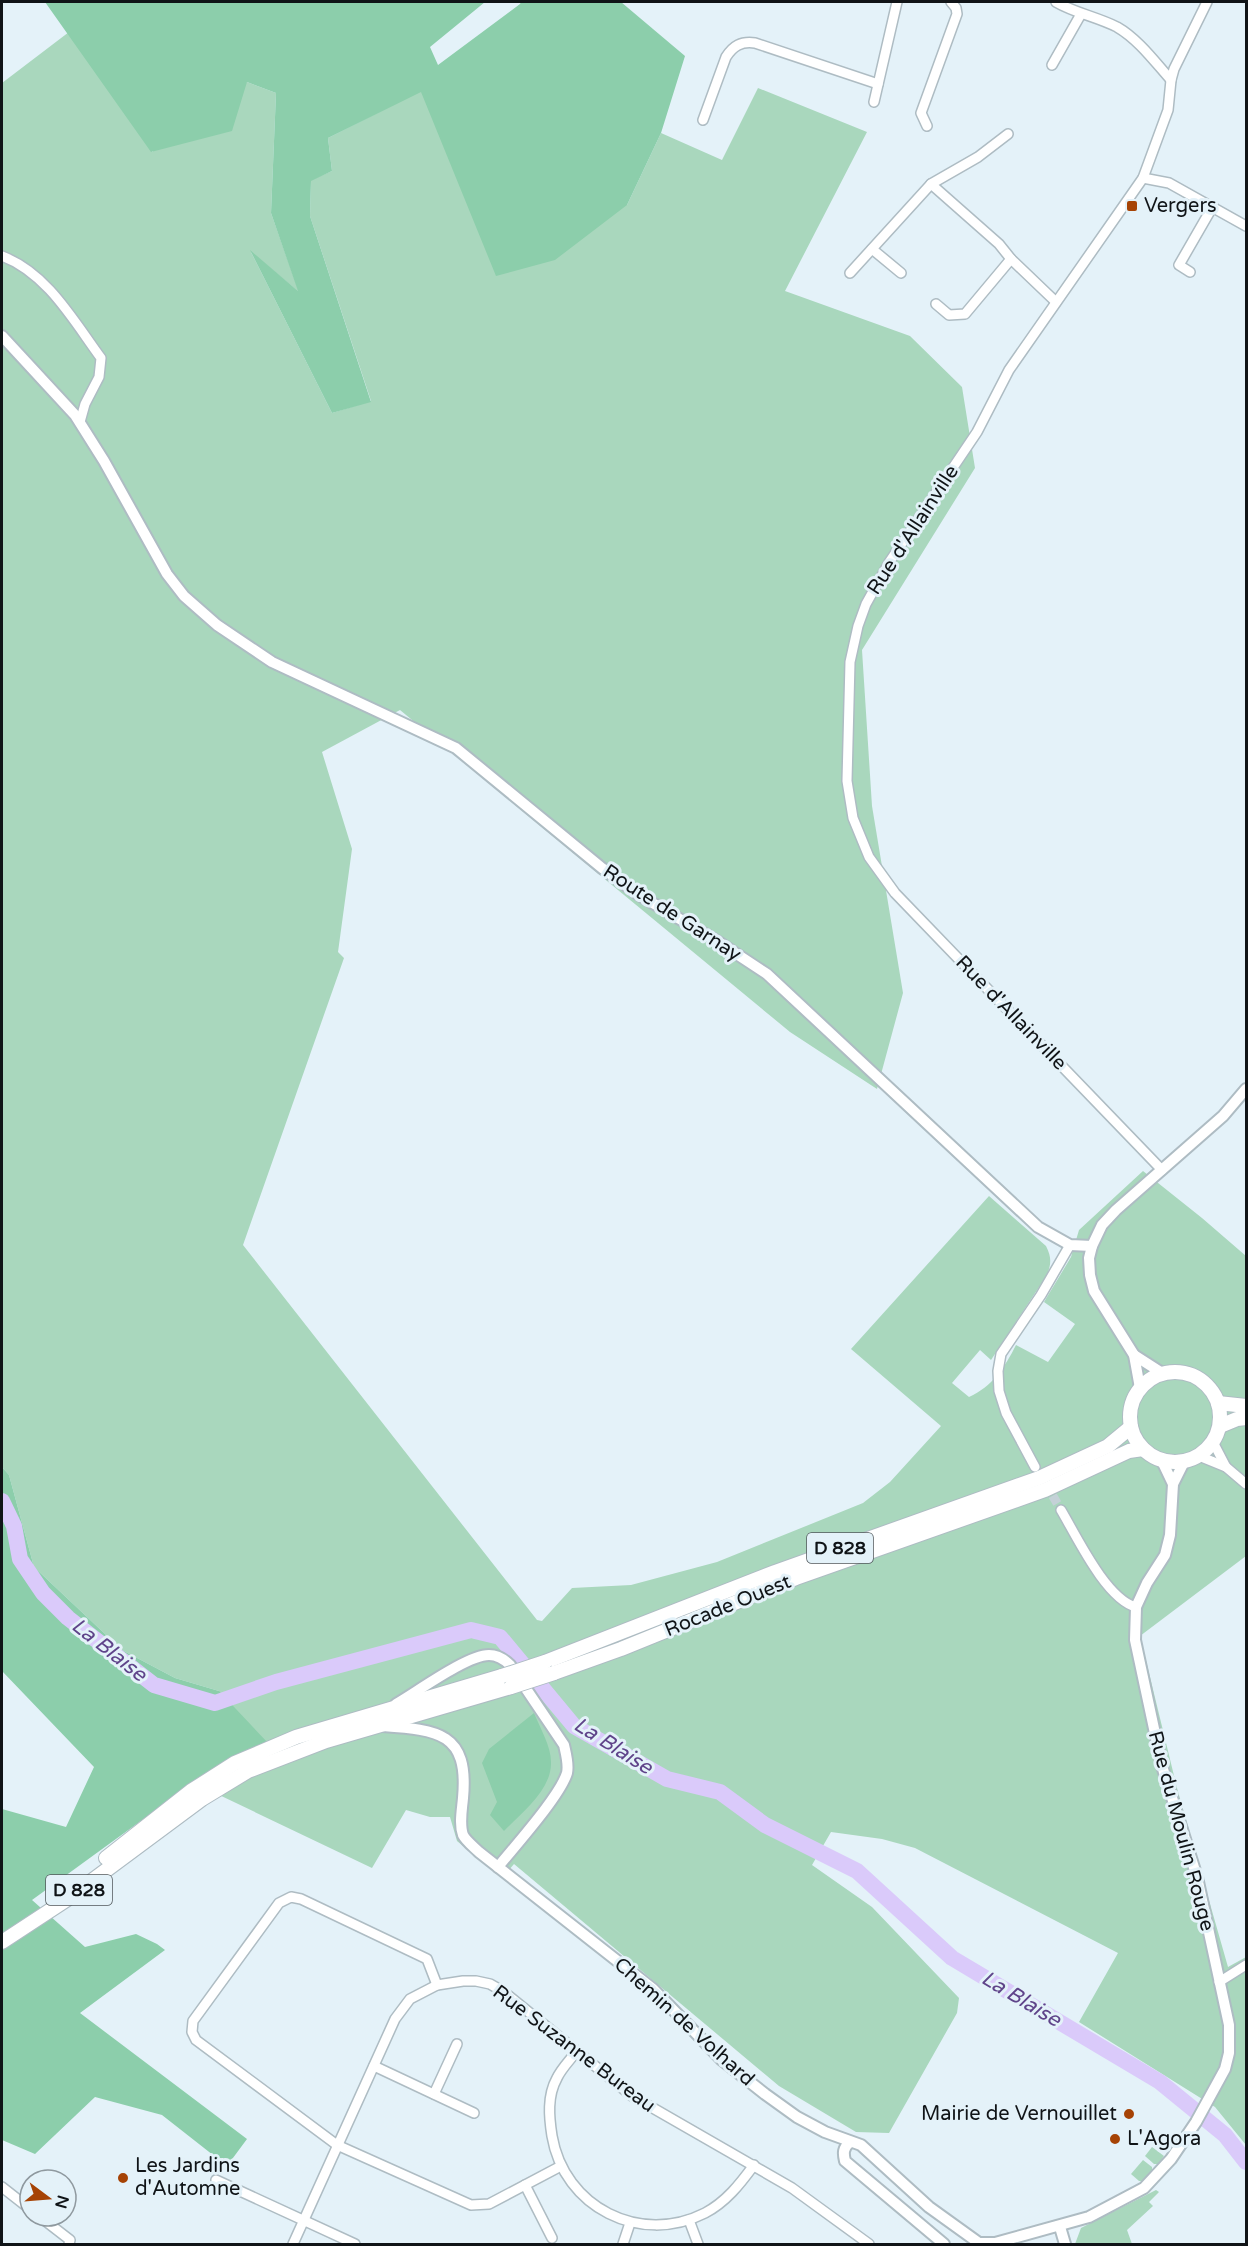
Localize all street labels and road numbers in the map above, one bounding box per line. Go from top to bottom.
street label: Rue d'Allainville [862,461,964,599]
street label: Route de Garnay [598,859,746,967]
street label: Rue d'Allainville [950,951,1072,1075]
road number: D 828 [807,1533,873,1563]
street label: Rocade Ouest [661,1570,795,1642]
street label: Rue du Moulin Rouge [1143,1728,1219,1934]
road number: D 828 [46,1875,112,1905]
street label: Chemin de Volhard [609,1953,759,2091]
street label: Rue Suzanne Bureau [488,1980,660,2118]

